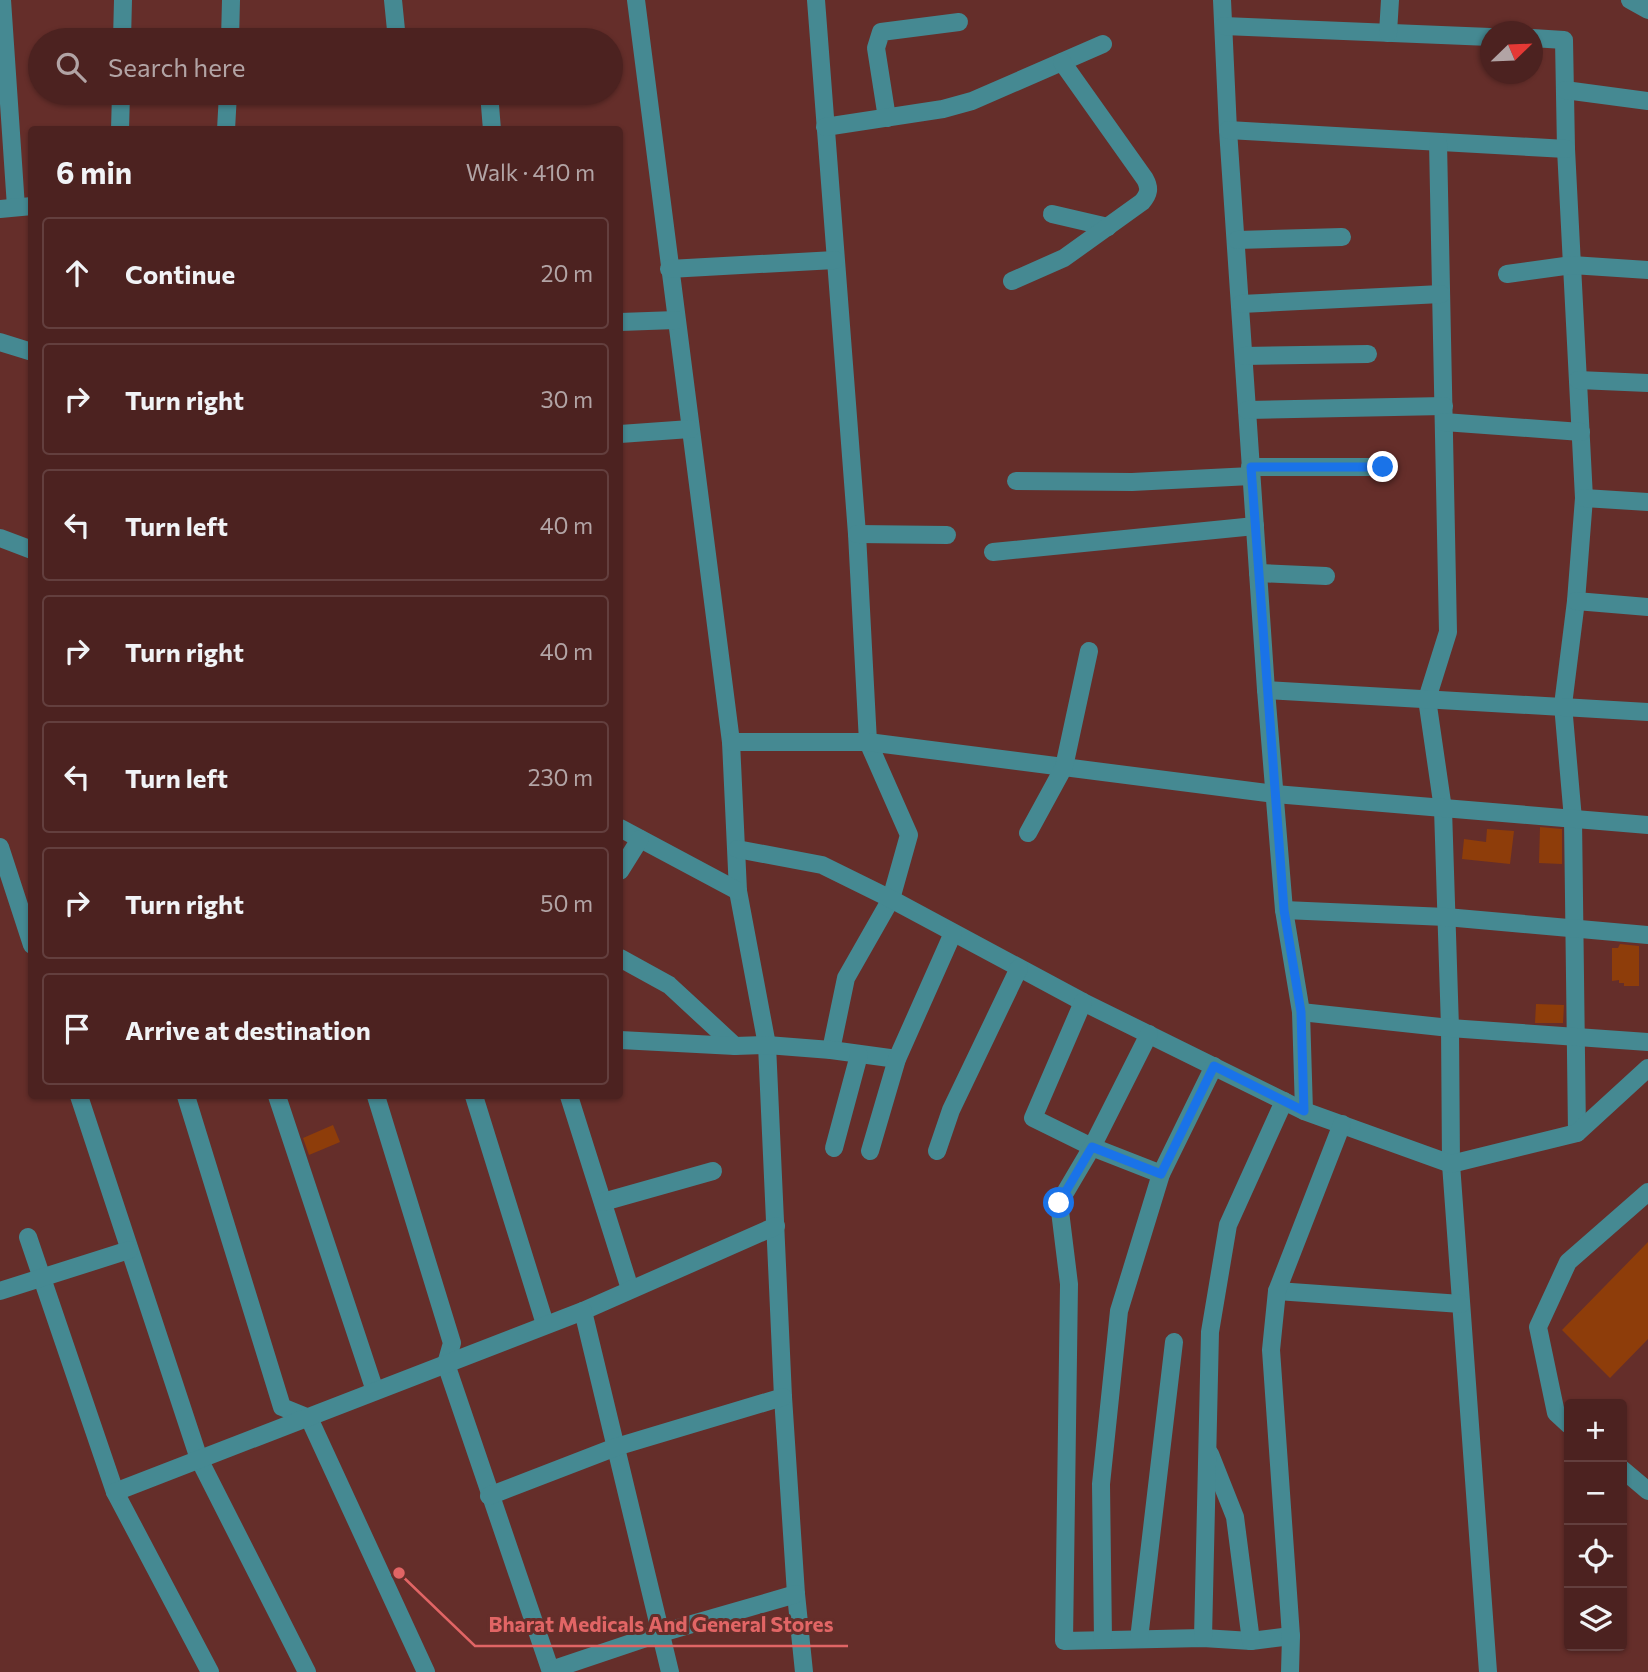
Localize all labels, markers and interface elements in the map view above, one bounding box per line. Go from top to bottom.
north arrow [1480,21,1543,84]
search box [28,28,623,105]
icon: search [52,48,90,86]
text: Search here [108,51,246,82]
text: 6 min [56,153,132,190]
text: Walk · 410 m [466,158,595,186]
icon: ahead [58,254,96,292]
text: Continue [125,258,235,289]
text: 20 m [541,259,593,287]
icon: right [58,380,96,418]
text: Turn right [125,384,244,415]
text: 30 m [540,385,593,413]
route end [1367,451,1398,482]
icon: left [58,506,96,544]
text: Turn left [125,510,228,541]
text: 40 m [540,511,593,539]
icon: right [58,632,96,670]
text: Turn right [125,636,244,667]
text: 40 m [540,637,593,665]
icon: left [58,758,96,796]
text: Turn left [125,762,228,793]
text: 230 m [528,763,593,791]
icon: right [58,884,96,922]
text: Turn right [125,888,244,919]
text: 50 m [540,889,593,917]
icon: arrive [58,1010,96,1048]
text: Arrive at destination [125,1014,371,1045]
route start [1043,1187,1074,1218]
map controls [1564,1399,1627,1651]
button: + [1564,1399,1627,1462]
button: − [1564,1462,1627,1525]
button: locate [1564,1525,1627,1588]
button: layers [1564,1588,1627,1651]
callout: Bharat Medicals And General Stores [475,1604,848,1646]
text: Bharat Medicals And General Stores [489,1611,834,1636]

